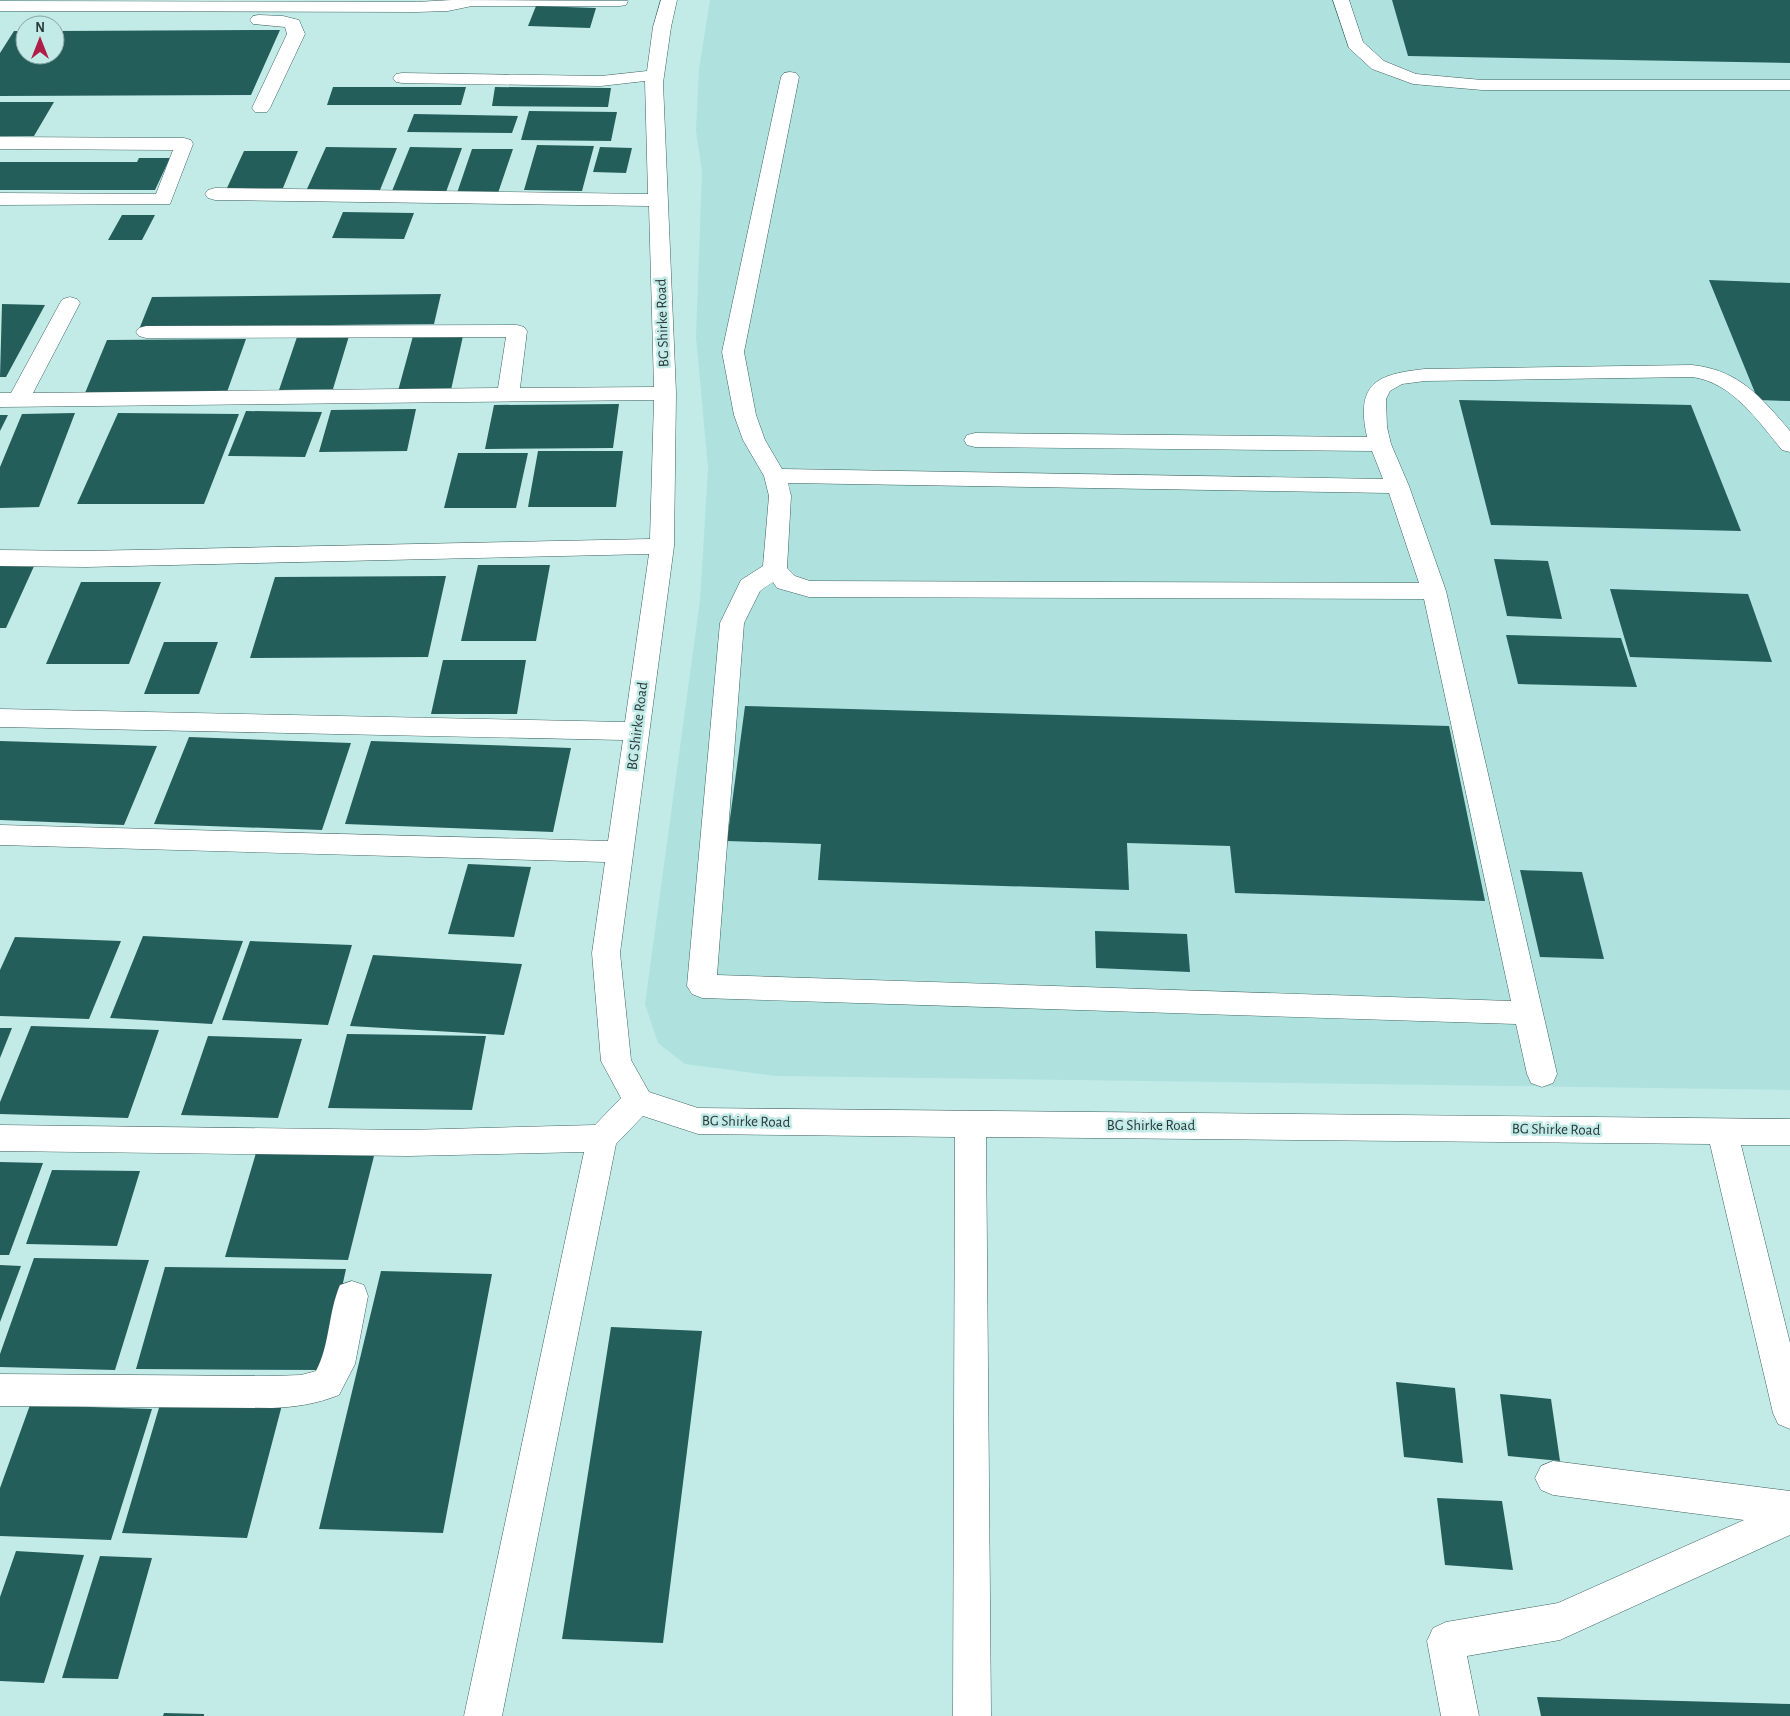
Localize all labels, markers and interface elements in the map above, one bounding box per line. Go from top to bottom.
north arrow [15,15,65,65]
text: N [35,21,45,35]
street label: BG Shirke Road [653,278,672,368]
street label: BG Shirke Road [625,681,650,771]
street label: BG Shirke Road [702,1113,791,1130]
street label: BG Shirke Road [1107,1118,1196,1133]
street label: BG Shirke Road [1512,1121,1601,1138]

